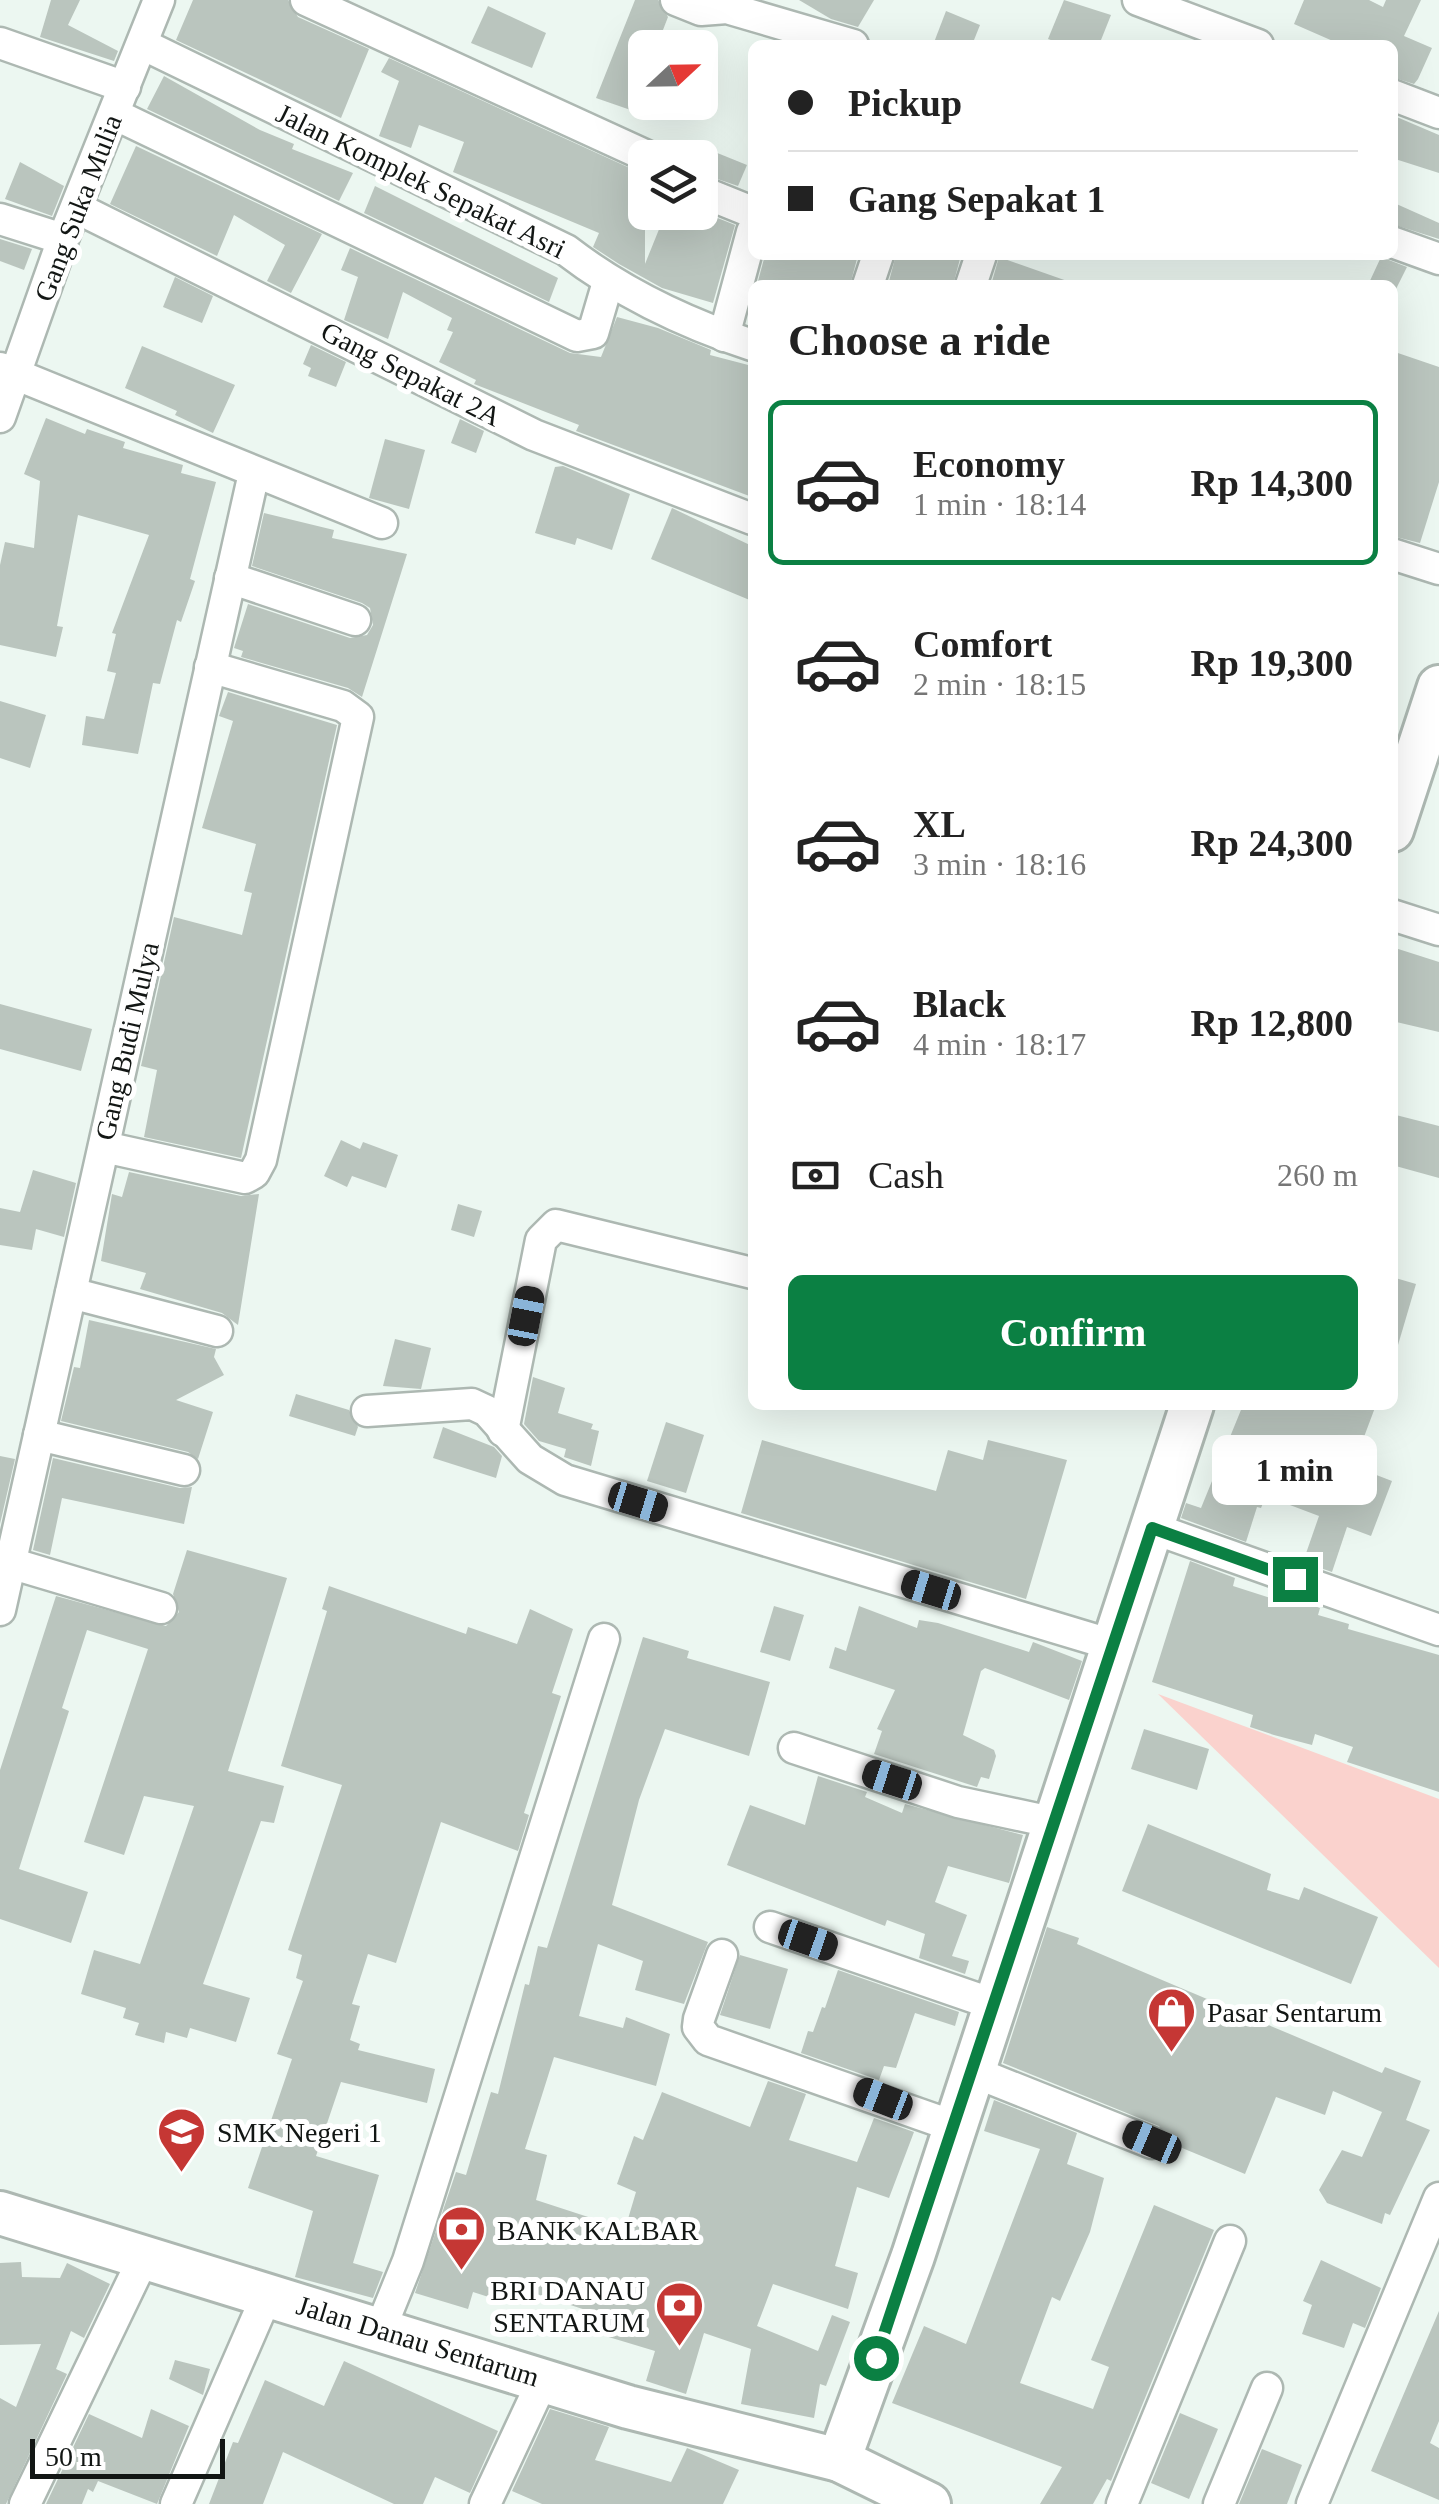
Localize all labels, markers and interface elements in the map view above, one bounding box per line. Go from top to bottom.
north arrow [628,30,718,120]
map controls [628,30,718,230]
text: Pickup [848,82,962,124]
street label: Jalan Komplek Sepakat Asri [271,97,571,265]
street label: Gang Suka Mulia [28,110,128,306]
button: layers [628,140,718,230]
text: Gang Sepakat 1 [848,178,1106,220]
street label: Gang Sepakat 2A [316,315,507,433]
text: Choose a ride [788,315,1051,365]
icon: car [793,438,883,528]
text: Economy [913,443,1065,485]
text: Rp 14,300 [1190,462,1353,504]
text: 1 min · 18:14 [913,486,1086,522]
icon: car [793,618,883,708]
text: Comfort [913,623,1052,665]
text: Rp 19,300 [1190,642,1353,684]
text: 2 min · 18:15 [913,666,1086,702]
icon: car [793,798,883,888]
text: XL [913,803,966,845]
text: Rp 24,300 [1190,822,1353,864]
text: 3 min · 18:16 [913,846,1086,882]
street label: Gang Budi Mulya [89,938,165,1143]
icon: car [793,978,883,1068]
text: Black [913,983,1006,1025]
text: Rp 12,800 [1190,1002,1353,1044]
text: 4 min · 18:17 [913,1026,1086,1062]
icon: cash [788,1148,843,1203]
text: Cash [868,1154,944,1196]
text: 260 m [1277,1157,1358,1193]
button: Confirm [788,1275,1358,1390]
car [506,1284,546,1348]
callout: 1 min [1212,1434,1378,1504]
text: 1 min [1256,1452,1333,1488]
car [605,1479,671,1525]
route end [1273,1557,1318,1602]
car [898,1567,964,1613]
car [859,1756,925,1804]
car [775,1916,841,1964]
shop icon: Pasar Sentarum [1146,1986,1198,2054]
place label: Pasar Sentarum [1207,1997,1382,2028]
car [850,2074,916,2124]
school or university icon: SMK Negeri 1 [156,2106,208,2174]
car [1119,2116,1185,2168]
place label: SMK Negeri 1 [217,2117,382,2148]
bank icon: BANK KALBAR [436,2204,488,2272]
place label: BANK KALBAR [497,2215,699,2246]
place label: BRI DANAU SENTARUM [490,2275,645,2338]
bank icon: BRI DANAU SENTARUM [654,2280,706,2348]
street label: Jalan Danau Sentarum [293,2289,543,2393]
route start [854,2336,899,2381]
scale bar [30,2434,225,2478]
text: 50 m [45,2441,102,2472]

